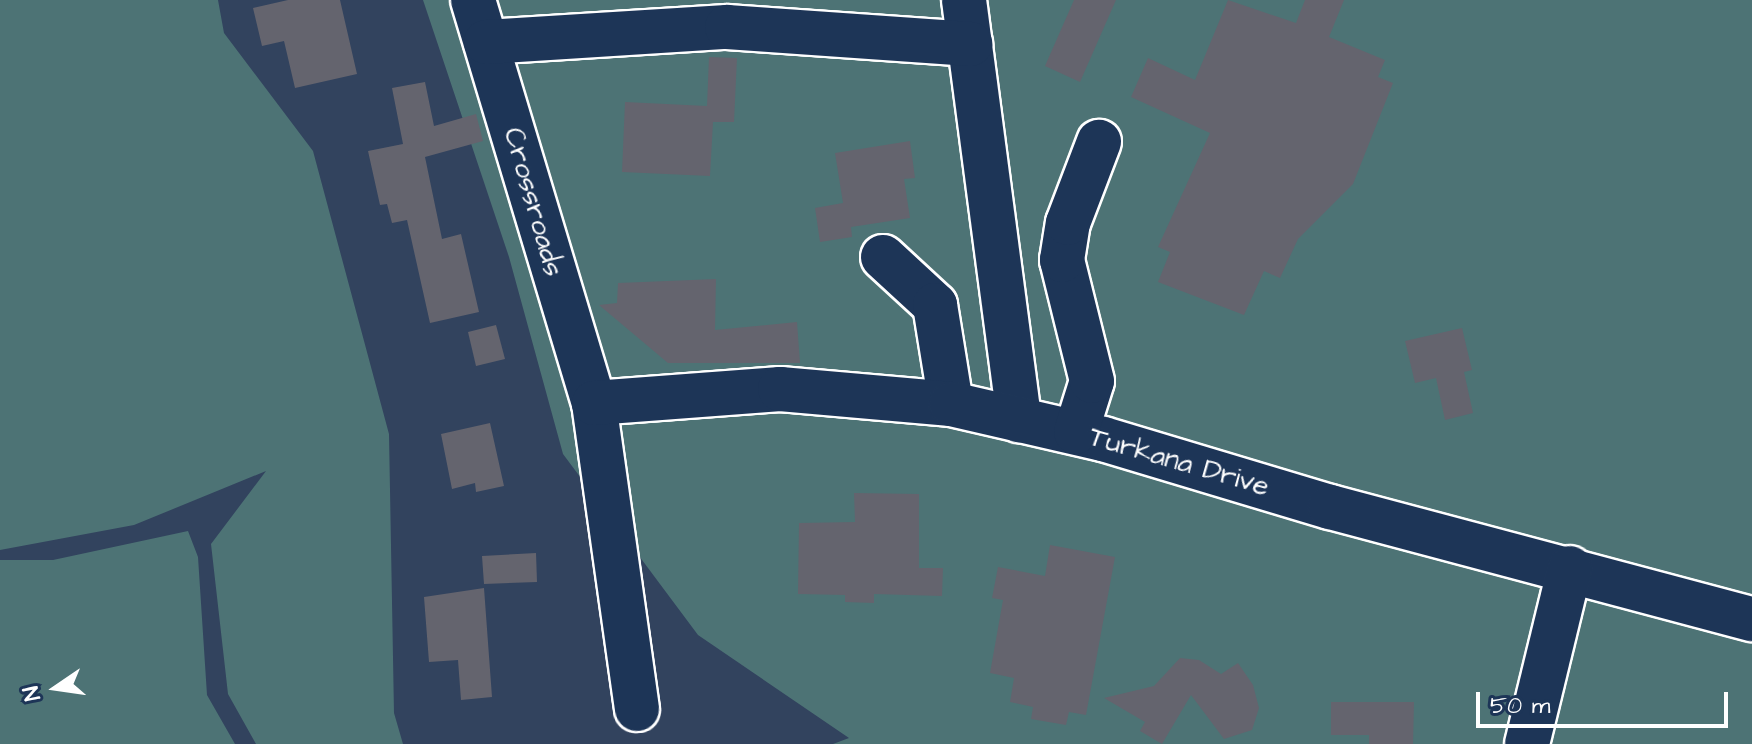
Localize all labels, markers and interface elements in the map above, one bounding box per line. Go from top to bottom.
street label: Crossroads [496,124,570,280]
street label: Turkana Drive [1085,420,1273,504]
north arrow [16,648,96,728]
scale bar [1480,676,1732,726]
text: N [15,683,49,704]
text: 50 m [1490,689,1550,723]

